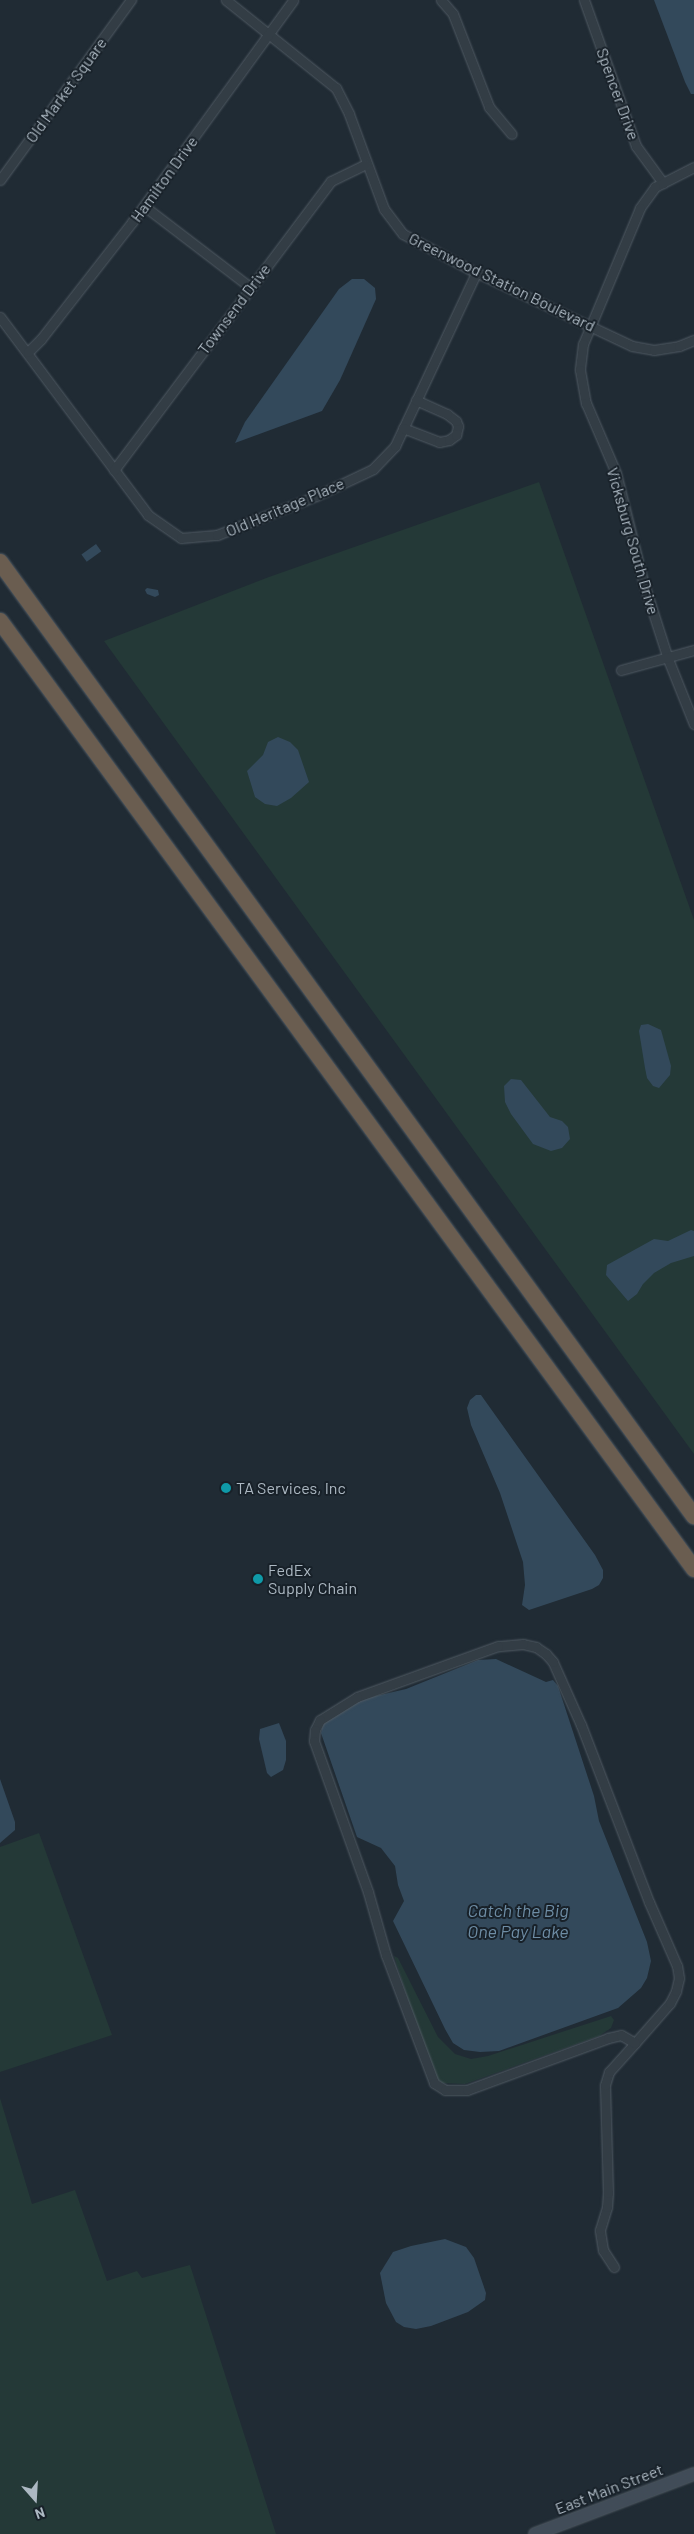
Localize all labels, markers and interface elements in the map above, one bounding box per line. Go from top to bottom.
street label: Old Market Square [21,34,111,146]
street label: Spencer Drive [592,45,644,143]
street label: Hamilton Drive [126,132,202,226]
street label: Greenwood Station Boulevard [406,228,598,336]
street label: Townsend Drive [194,260,274,358]
street label: Vicksburg South Drive [603,465,663,617]
street label: Old Heritage Place [223,473,347,541]
place label: TA Services, Inc [236,1478,346,1498]
marker: TA Services, Inc [220,1482,232,1494]
place label: FedEx Supply Chain [268,1560,357,1598]
marker: FedEx Supply Chain [252,1573,264,1585]
water label: Catch the Big One Pay Lake [467,1900,569,1942]
street label: East Main Street [552,2460,666,2518]
north arrow [10,2474,60,2524]
text: N [33,2504,47,2523]

